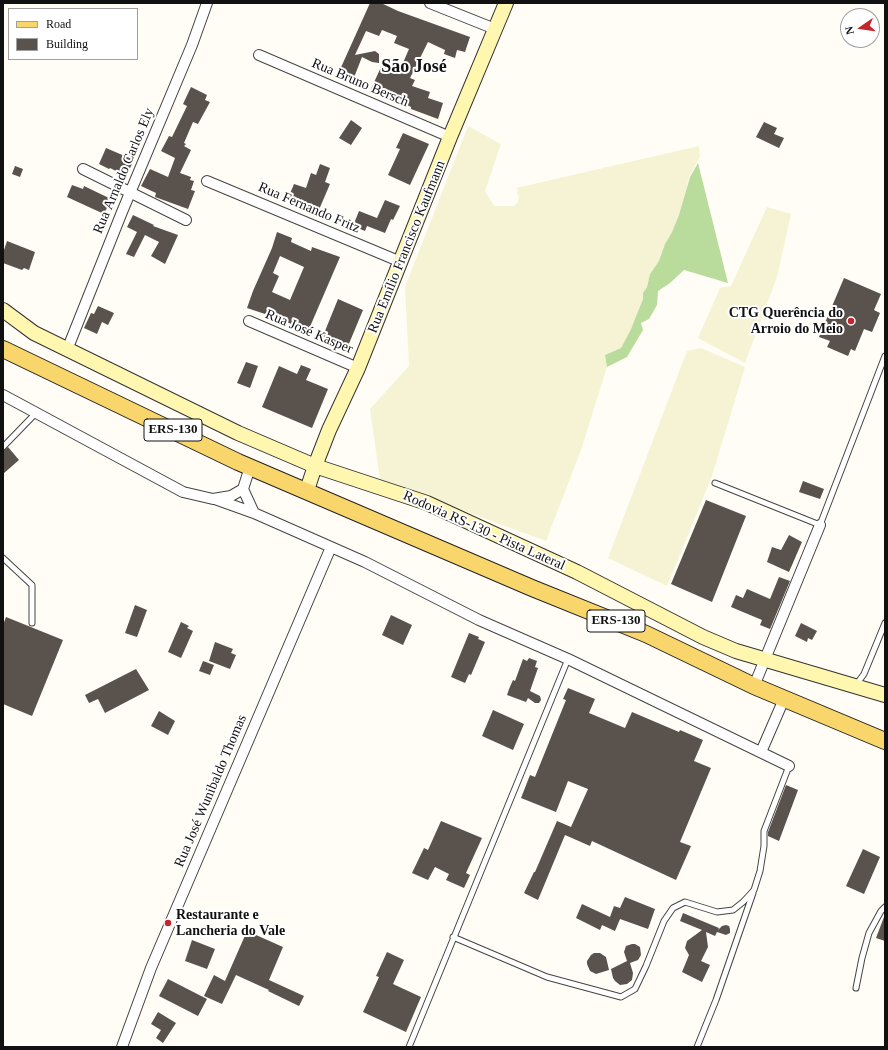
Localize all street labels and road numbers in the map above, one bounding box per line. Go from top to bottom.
street label: Rua Bruno Bersch [309,55,411,111]
street label: Rua Arnaldo Carlos Ely [90,106,158,236]
street label: Rua Emílio Francisco Kaufmann [365,158,449,336]
street label: Rua Fernando Fritz [256,179,362,237]
street label: Rua José Kasper [263,306,355,358]
road number: ERS-130 [144,419,202,441]
street label: Rodovia RS-130 - Pista Lateral [400,488,568,574]
road number: ERS-130 [587,610,645,632]
street label: Rua José Wunibaldo Thomas [171,712,251,870]

